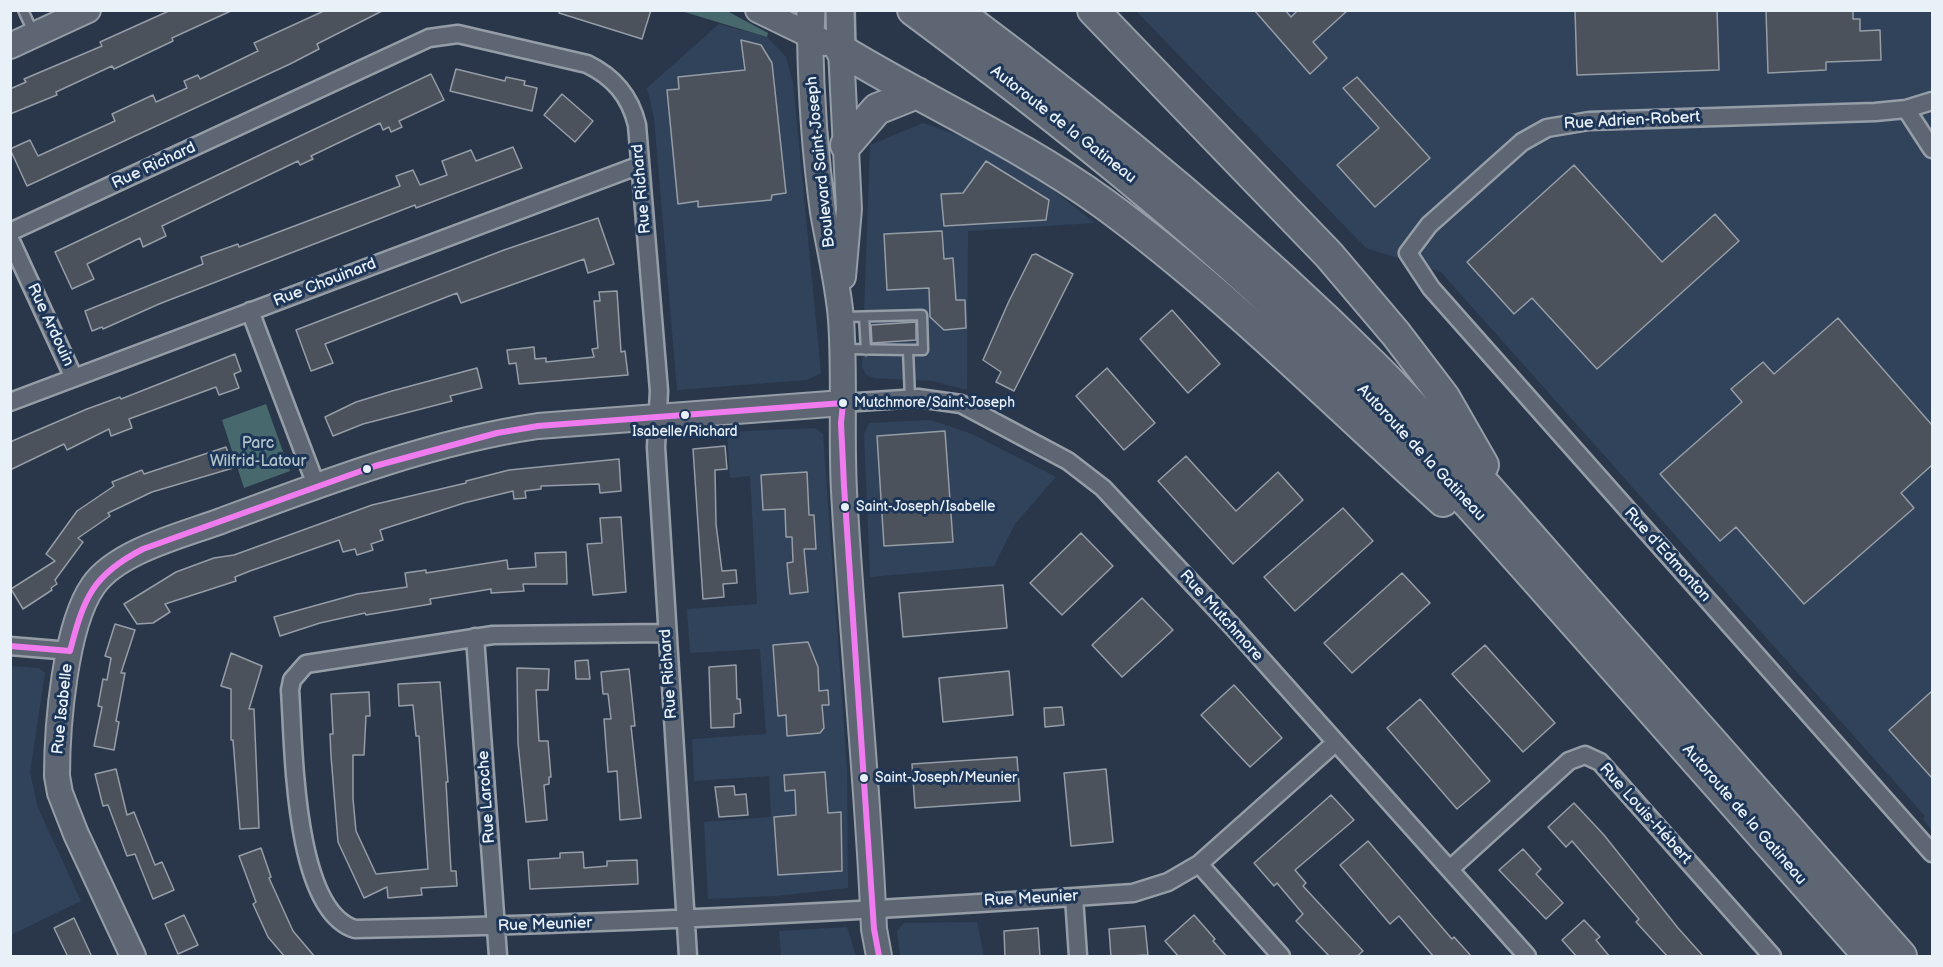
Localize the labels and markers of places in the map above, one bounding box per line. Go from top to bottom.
place label: Mutchmore/Saint-Joseph [854,395,1015,411]
marker: Mutchmore/Saint-Joseph [837,397,849,409]
marker: Isabelle/Richard [679,409,691,421]
place label: Isabelle/Richard [632,424,738,440]
unlabelled marker [361,463,373,475]
place label: Saint-Joseph/Isabelle [856,499,995,515]
marker: Saint-Joseph/Isabelle [839,501,851,513]
place label: Saint-Joseph/Meunier [875,770,1017,786]
marker: Saint-Joseph/Meunier [858,772,870,784]

